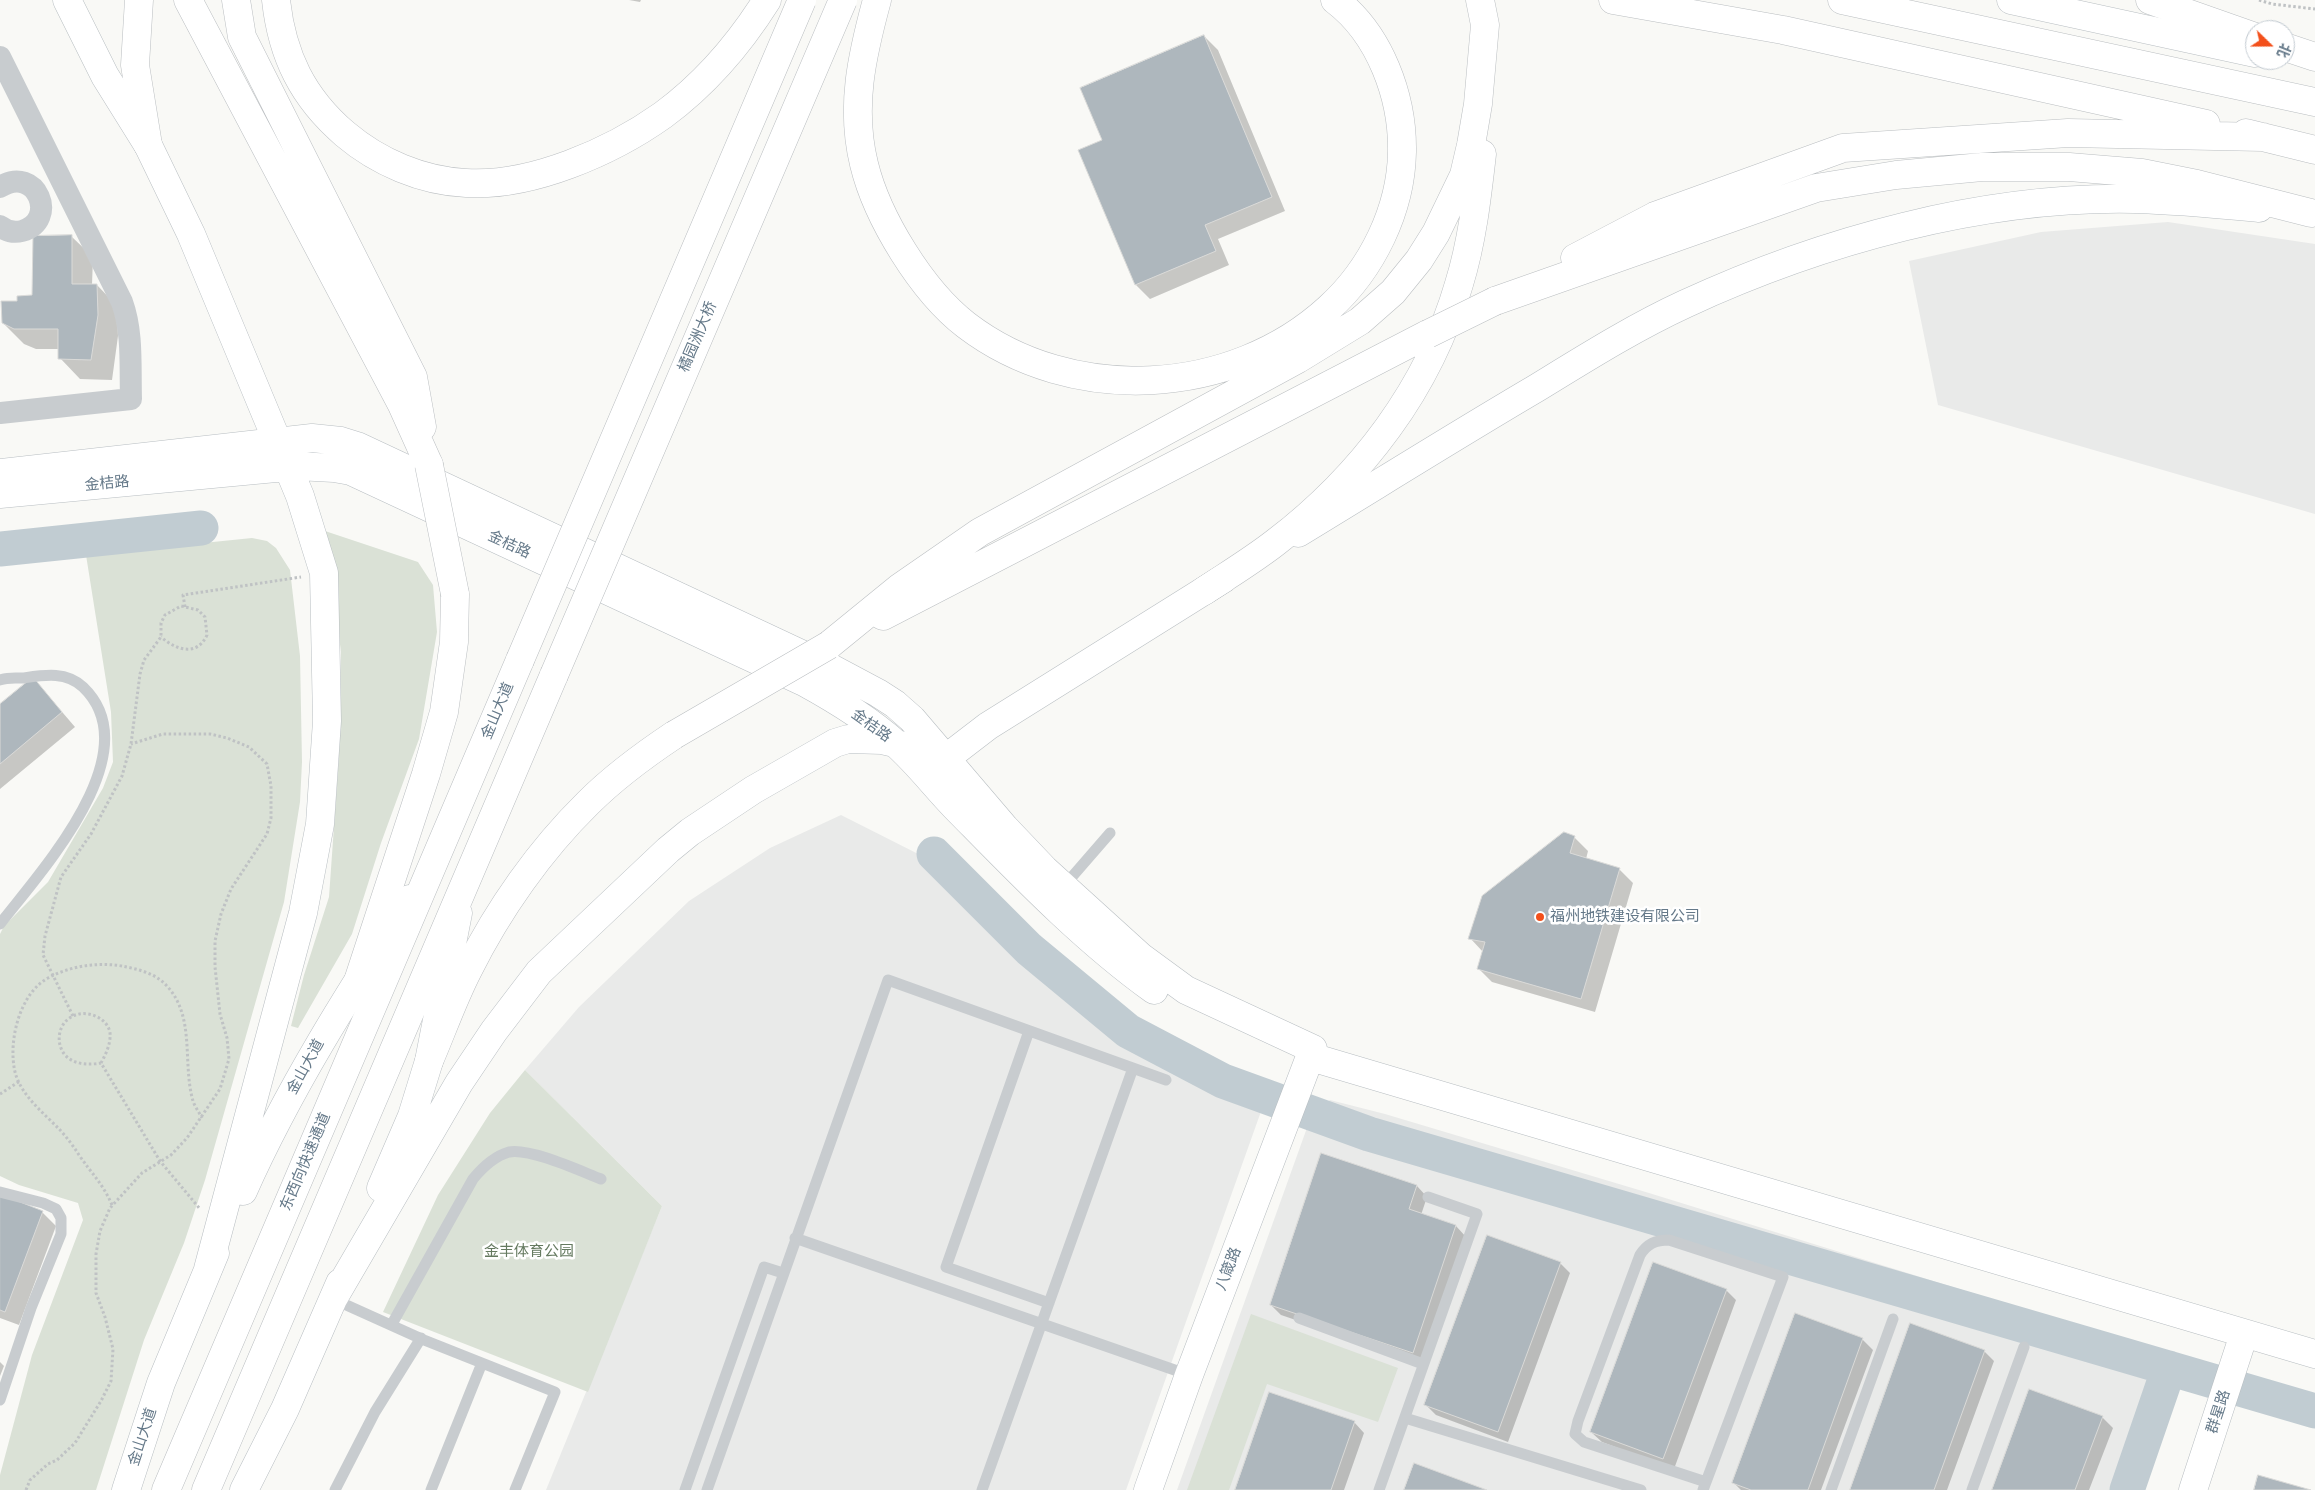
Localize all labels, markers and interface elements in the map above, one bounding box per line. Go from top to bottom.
north arrow [2245,20,2295,70]
text: 北 [2273,41,2294,60]
street label: 橘园洲大桥 [675,299,721,375]
street label: 金桔路 [84,473,130,495]
street label: 金桔路 [485,527,533,563]
street label: 金山大道 [478,680,518,742]
street label: 金桔路 [848,705,894,747]
place label: 福州地铁建设有限公司 [1550,908,1700,926]
marker: 福州地铁建设有限公司 [1534,911,1546,923]
street label: 金山大道 [284,1036,328,1098]
street label: 东西向快速通道 [277,1110,335,1214]
park label: 金丰体育公园 [484,1243,574,1261]
street label: 八箴路 [1213,1245,1245,1293]
street label: 群星路 [2203,1388,2235,1436]
street label: 金山大道 [125,1406,161,1468]

